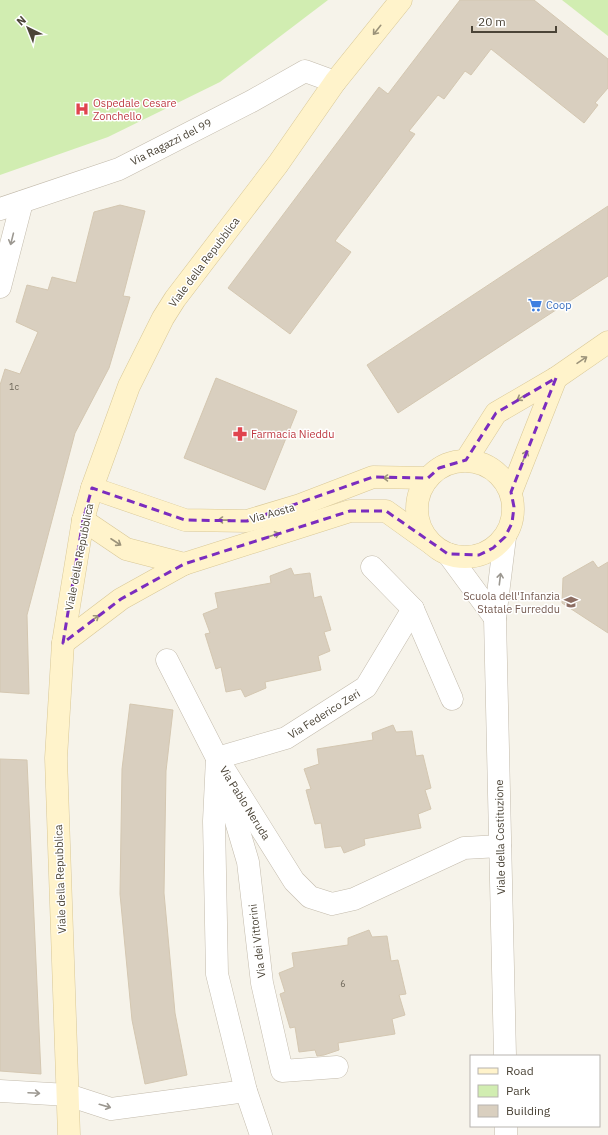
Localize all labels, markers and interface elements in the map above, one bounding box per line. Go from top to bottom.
north arrow [8,8,48,48]
scale bar [472,8,556,34]
text: N [13,13,29,29]
text: 20 m [478,14,506,29]
one-way arrow [372,25,381,36]
place label: Ospedale Cesare Zonchello [93,96,177,123]
hospital icon: Ospedale Cesare Zonchello [74,101,90,117]
street label: Via Ragazzi del 99 [128,116,214,168]
street label: Viale della Repubblica [166,214,243,310]
one-way arrow [8,233,16,246]
supermarket icon: Coop [527,297,543,313]
place label: Coop [546,298,572,312]
one-way arrow [576,356,587,364]
house number: 1c [9,381,19,392]
one-way arrow [516,394,528,402]
pharmacy icon: Farmacia Nieddu [232,426,248,442]
place label: Farmacia Nieddu [251,427,334,441]
one-way arrow [522,450,530,462]
one-way arrow [383,474,396,481]
street label: Via Aosta [248,500,296,526]
street label: Viale della Repubblica [62,502,96,612]
one-way arrow [218,517,231,524]
one-way arrow [267,531,280,538]
one-way arrow [110,538,121,546]
one-way arrow [496,573,504,586]
place label: Scuola dell'Infanzia Statale Furreddu [463,589,560,616]
school or university icon: Scuola dell'Infanzia Statale Furreddu [563,594,579,610]
one-way arrow [89,615,100,623]
street label: Via Federico Zeri [285,686,363,742]
street label: Via Pablo Neruda [217,763,273,843]
street label: Viale della Costituzione [492,779,508,895]
street label: Viale della Repubblica [51,824,69,934]
street label: Via dei Vittorini [246,903,268,979]
house number: 6 [340,978,346,989]
legend [470,1055,600,1127]
text: Road [506,1063,534,1078]
text: Park [506,1083,531,1098]
one-way arrow [27,1089,40,1097]
one-way arrow [98,1103,111,1111]
text: Building [506,1103,551,1118]

